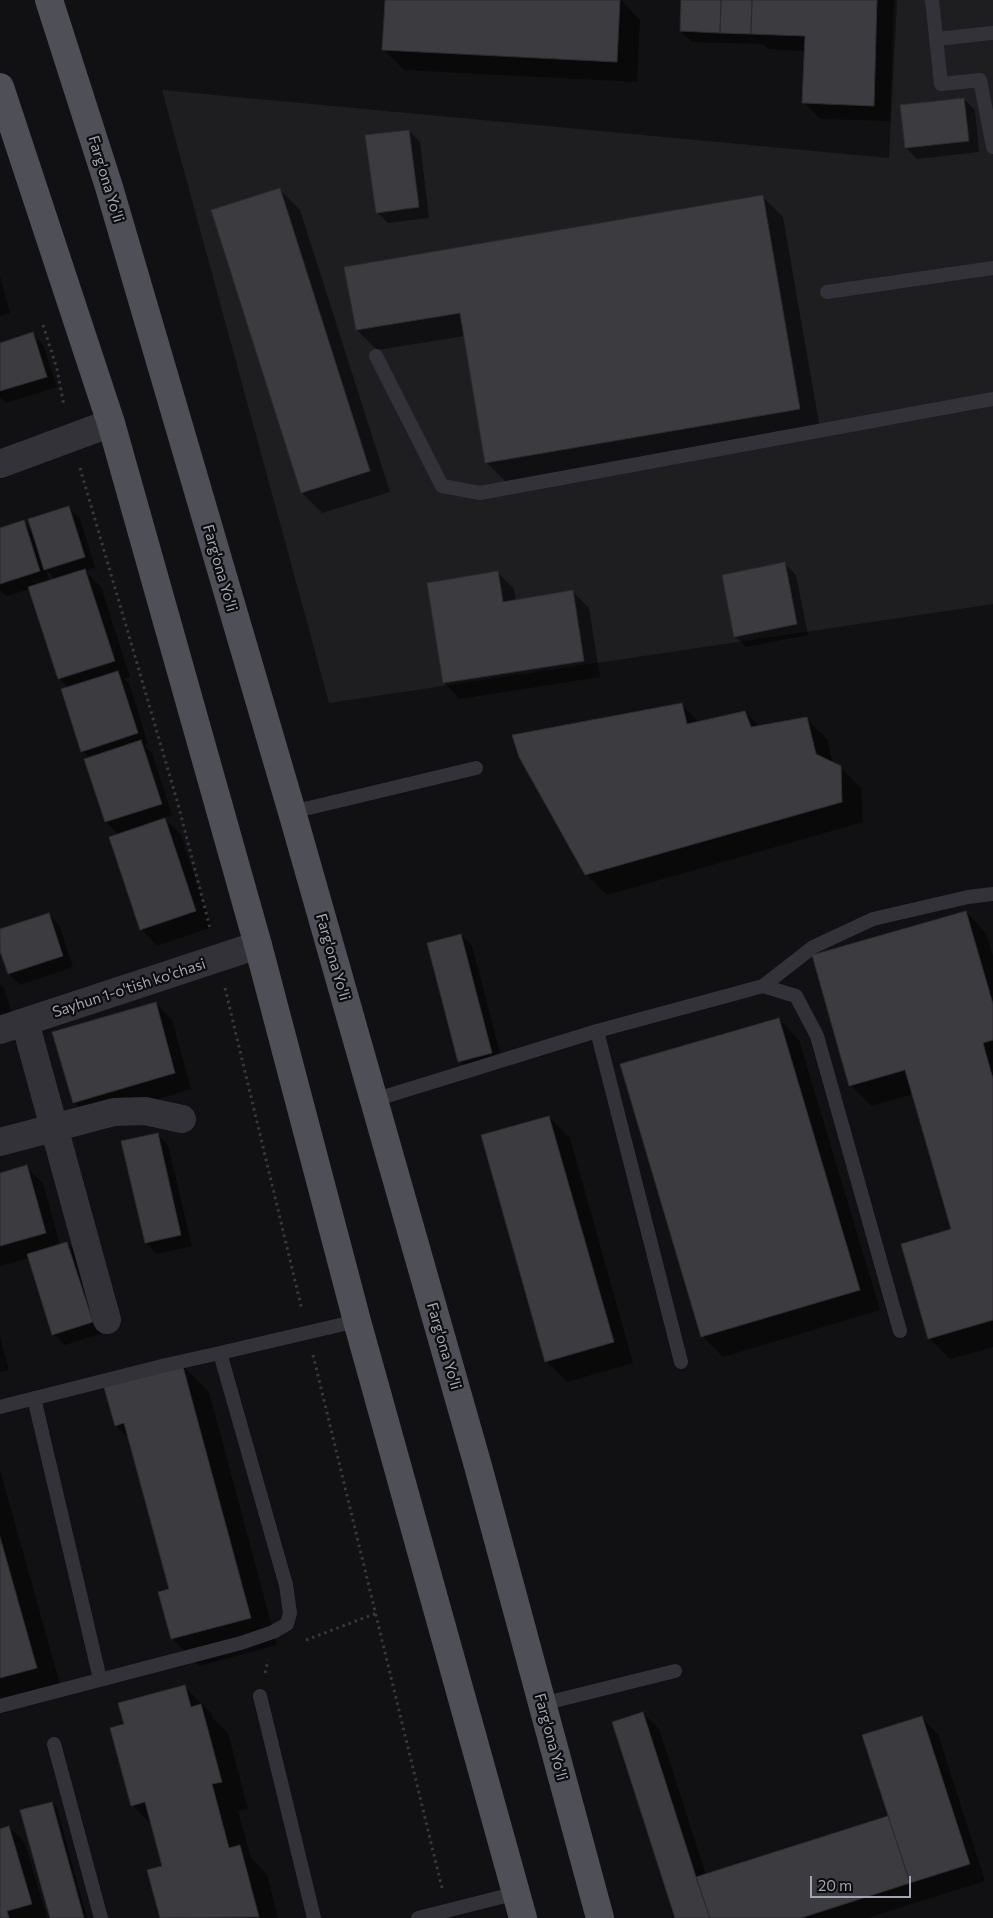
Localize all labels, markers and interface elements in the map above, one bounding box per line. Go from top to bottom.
street label: Farg'ona Yo'li [84,134,128,224]
street label: Farg'ona Yo'li [199,522,241,614]
street label: Farg'ona Yo'li [312,911,354,1003]
street label: Sayhun 1-o'tish ko'chasi [50,955,208,1021]
street label: Farg'ona Yo'li [423,1300,465,1392]
street label: Farg'ona Yo'li [531,1691,571,1783]
scale bar [813,1866,914,1898]
text: 20 m [818,1876,852,1894]

